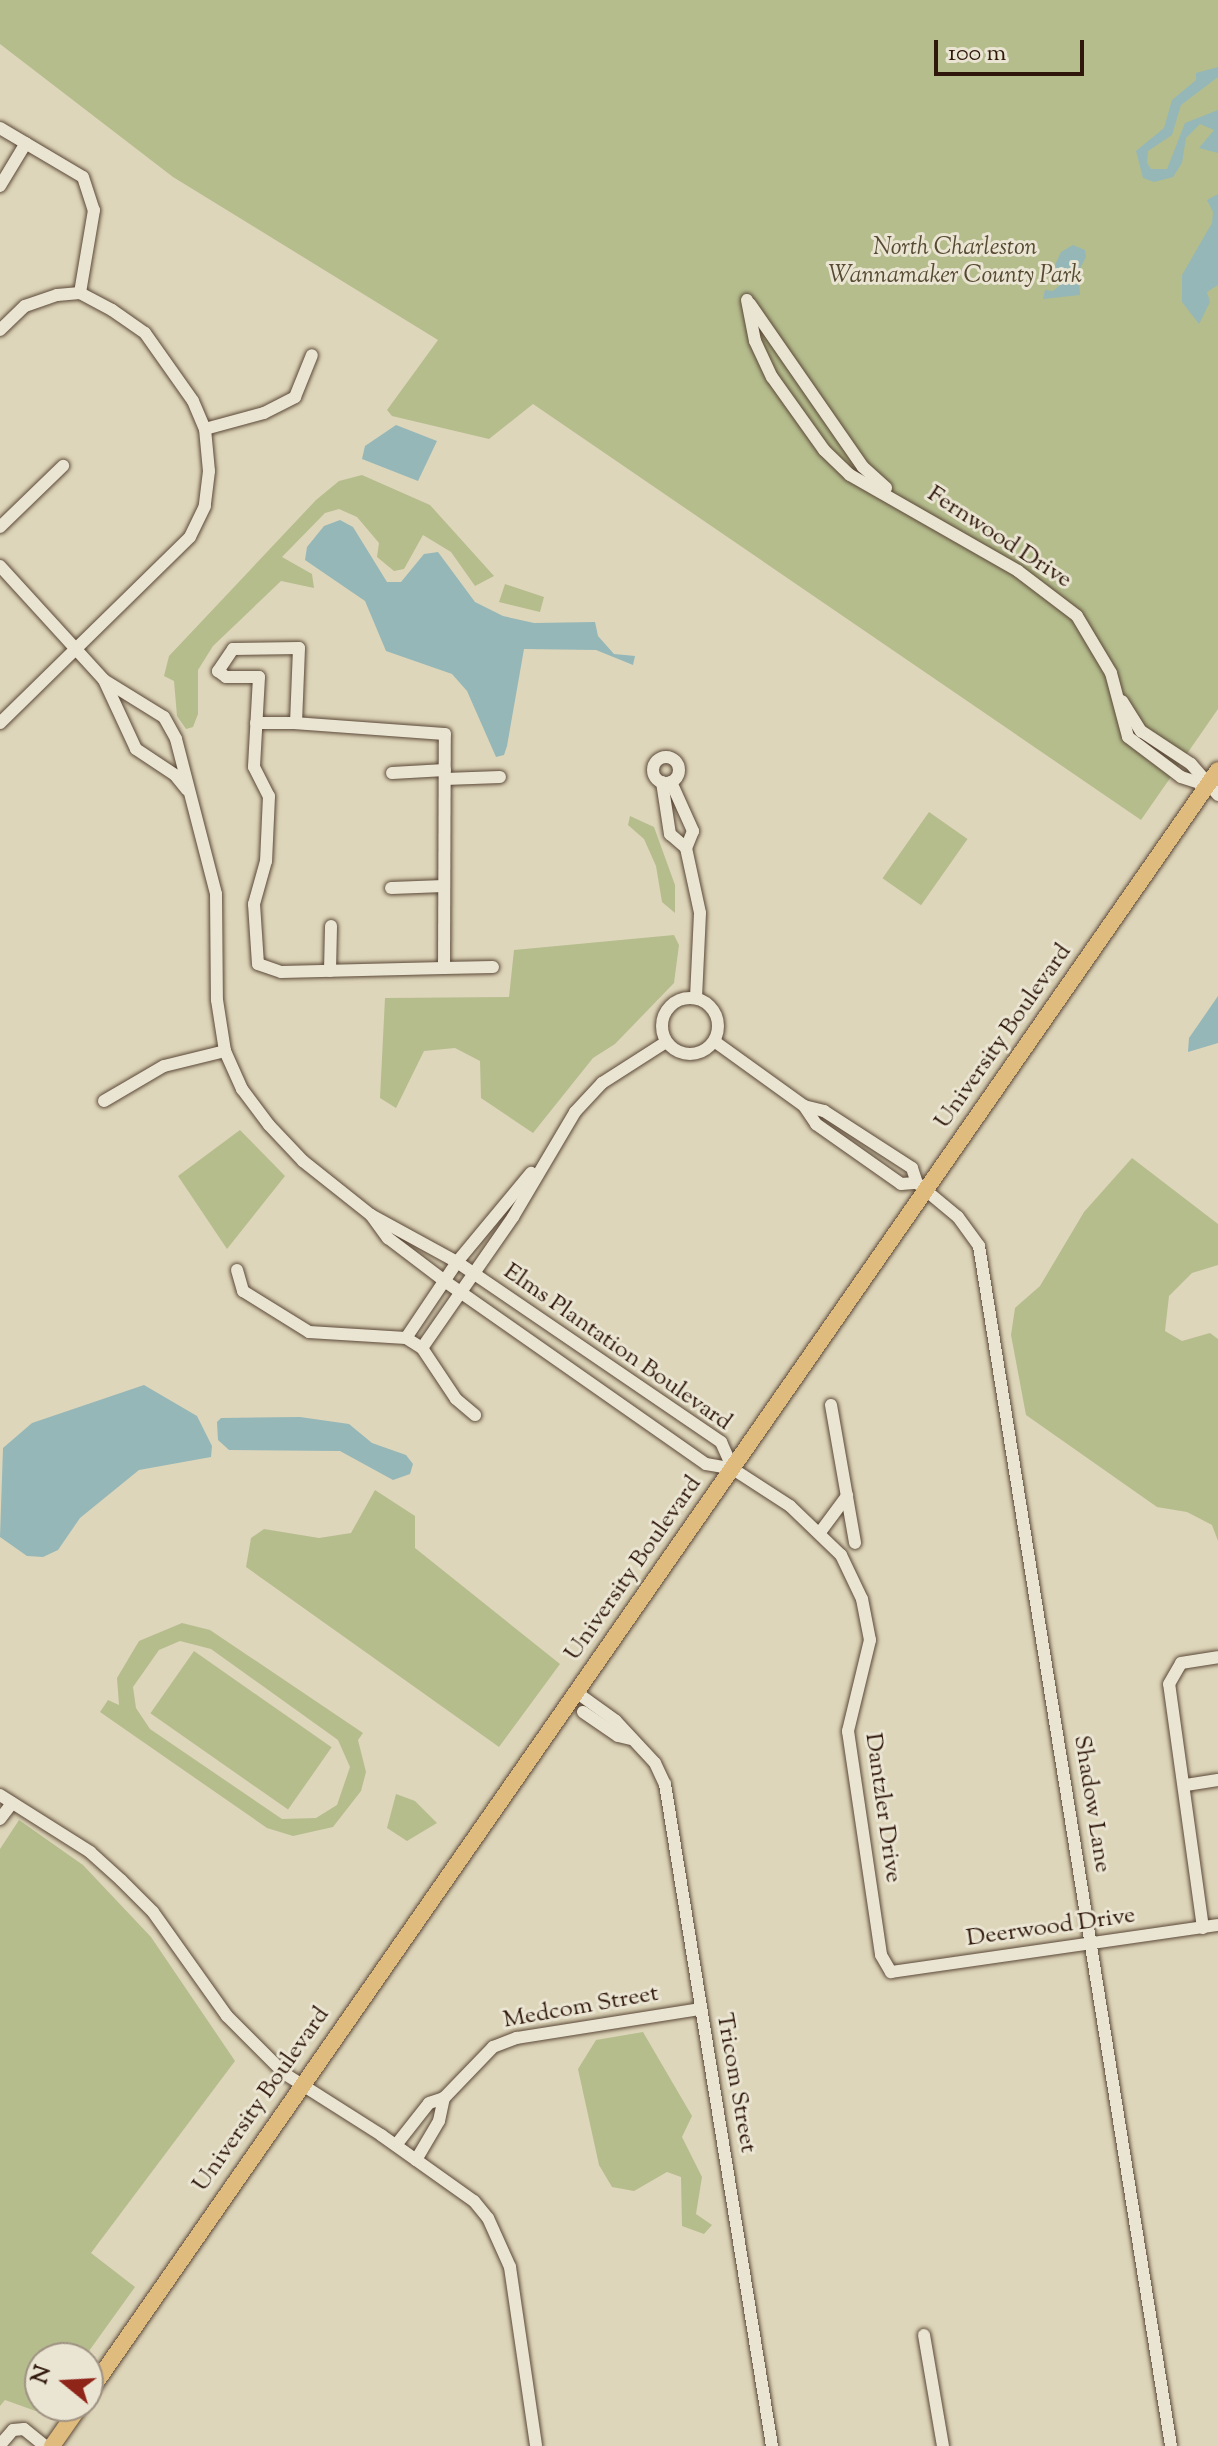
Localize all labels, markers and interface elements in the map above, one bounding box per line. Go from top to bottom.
scale bar [938,24,1088,74]
text: 100 m [948,37,1006,71]
park label: North Charleston Wannamaker County Park [828,235,1082,291]
street label: Fernwood Drive [921,481,1077,595]
street label: University Boulevard [929,939,1079,1135]
street label: Elms Plantation Boulevard [497,1258,737,1438]
street label: University Boulevard [559,1471,709,1667]
street label: Dantzler Drive [857,1731,907,1885]
street label: Shadow Lane [1066,1733,1116,1875]
street label: Deerwood Drive [965,1902,1137,1954]
street label: Medcom Street [501,1980,661,2036]
street label: University Boulevard [187,2002,337,2198]
street label: Tricom Street [709,2011,761,2155]
north arrow [24,2342,104,2422]
text: N [25,2362,61,2388]

